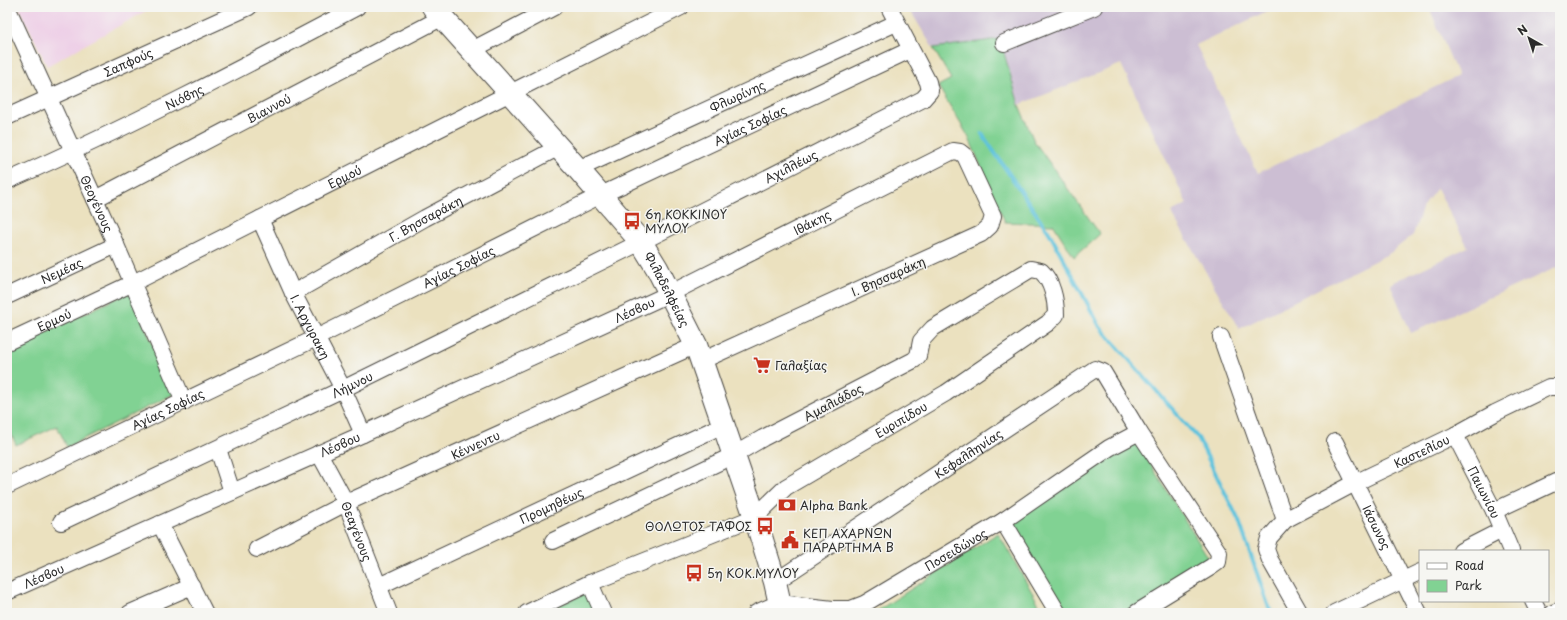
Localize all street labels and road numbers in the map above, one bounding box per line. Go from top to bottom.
street label: Σαπφούς [101,43,155,81]
street label: Φλωρίνης [706,75,768,117]
street label: Νιόβης [162,80,206,114]
street label: Βιαννού [243,89,294,127]
street label: Αγίας Σοφίας [711,100,789,150]
street label: Αχιλλέως [761,145,820,187]
street label: Ερμού [325,160,365,193]
street label: Θεογένους [76,172,118,235]
street label: Γ. Βησσαράκη [385,191,465,246]
street label: Ιθάκης [790,205,834,239]
street label: Αγίας Σοφίας [419,241,498,292]
street label: Φιλαδελφείας [640,248,694,330]
street label: Ι. Βησσαράκη [848,252,928,300]
street label: Νεμέας [37,253,85,288]
street label: Ι. Αργυρακη [286,291,335,362]
street label: Λέσβου [611,293,658,327]
street label: Ερμού [34,304,74,336]
street label: Λήμνου [329,367,376,402]
street label: Αμαλιάδος [800,379,866,425]
street label: Αγίας Σοφίας [128,384,207,434]
street label: Ευριπίδου [871,397,931,442]
street label: Κεφαλληνίας [931,424,1006,483]
street label: Κέννεντυ [448,426,503,464]
street label: Λέσβου [316,427,363,461]
street label: Καστελίου [1391,430,1452,472]
street label: Παιωνίου [1463,463,1505,521]
street label: Προμηθέως [516,483,586,528]
street label: Θεαγένους [337,498,377,564]
street label: Ιάσωνος [1358,502,1395,553]
street label: Ποσειδώνος [921,524,990,575]
street label: Λέσβου [20,559,67,593]

